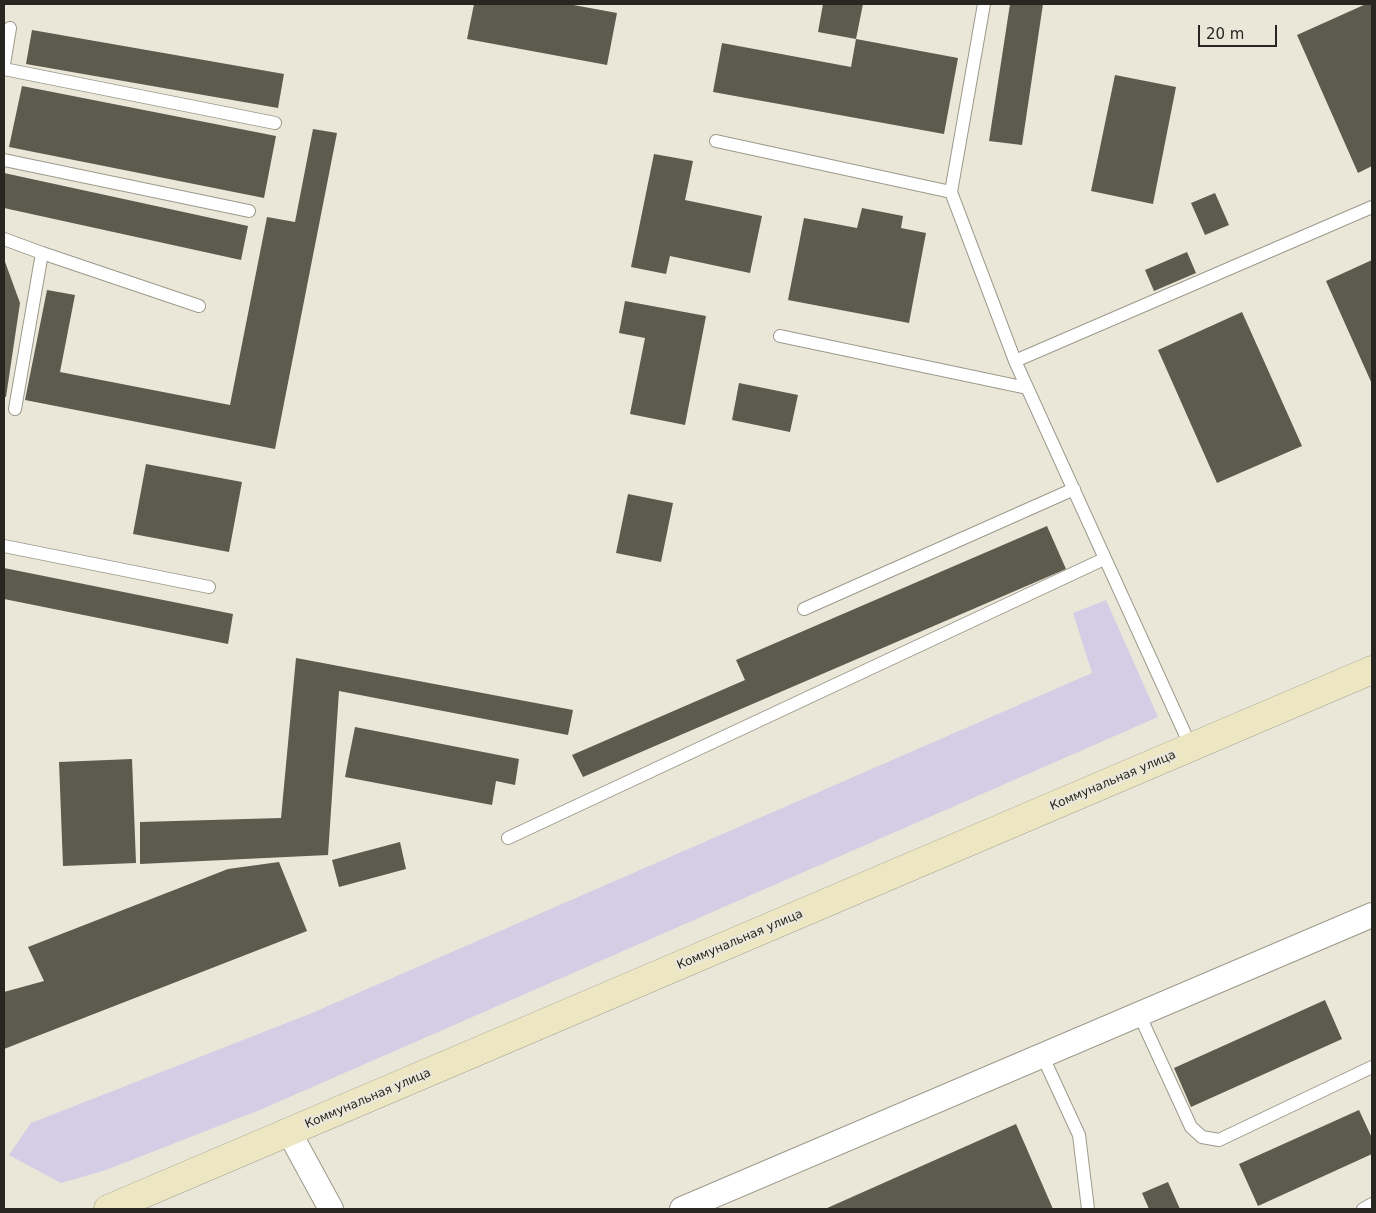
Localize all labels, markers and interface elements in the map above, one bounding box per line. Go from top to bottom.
scale bar [1201,15,1280,47]
text: 20 m [1206,25,1244,43]
street label: Коммунальная улица [1048,748,1178,814]
street label: Коммунальная улица [675,907,805,973]
street label: Коммунальная улица [303,1066,433,1132]

